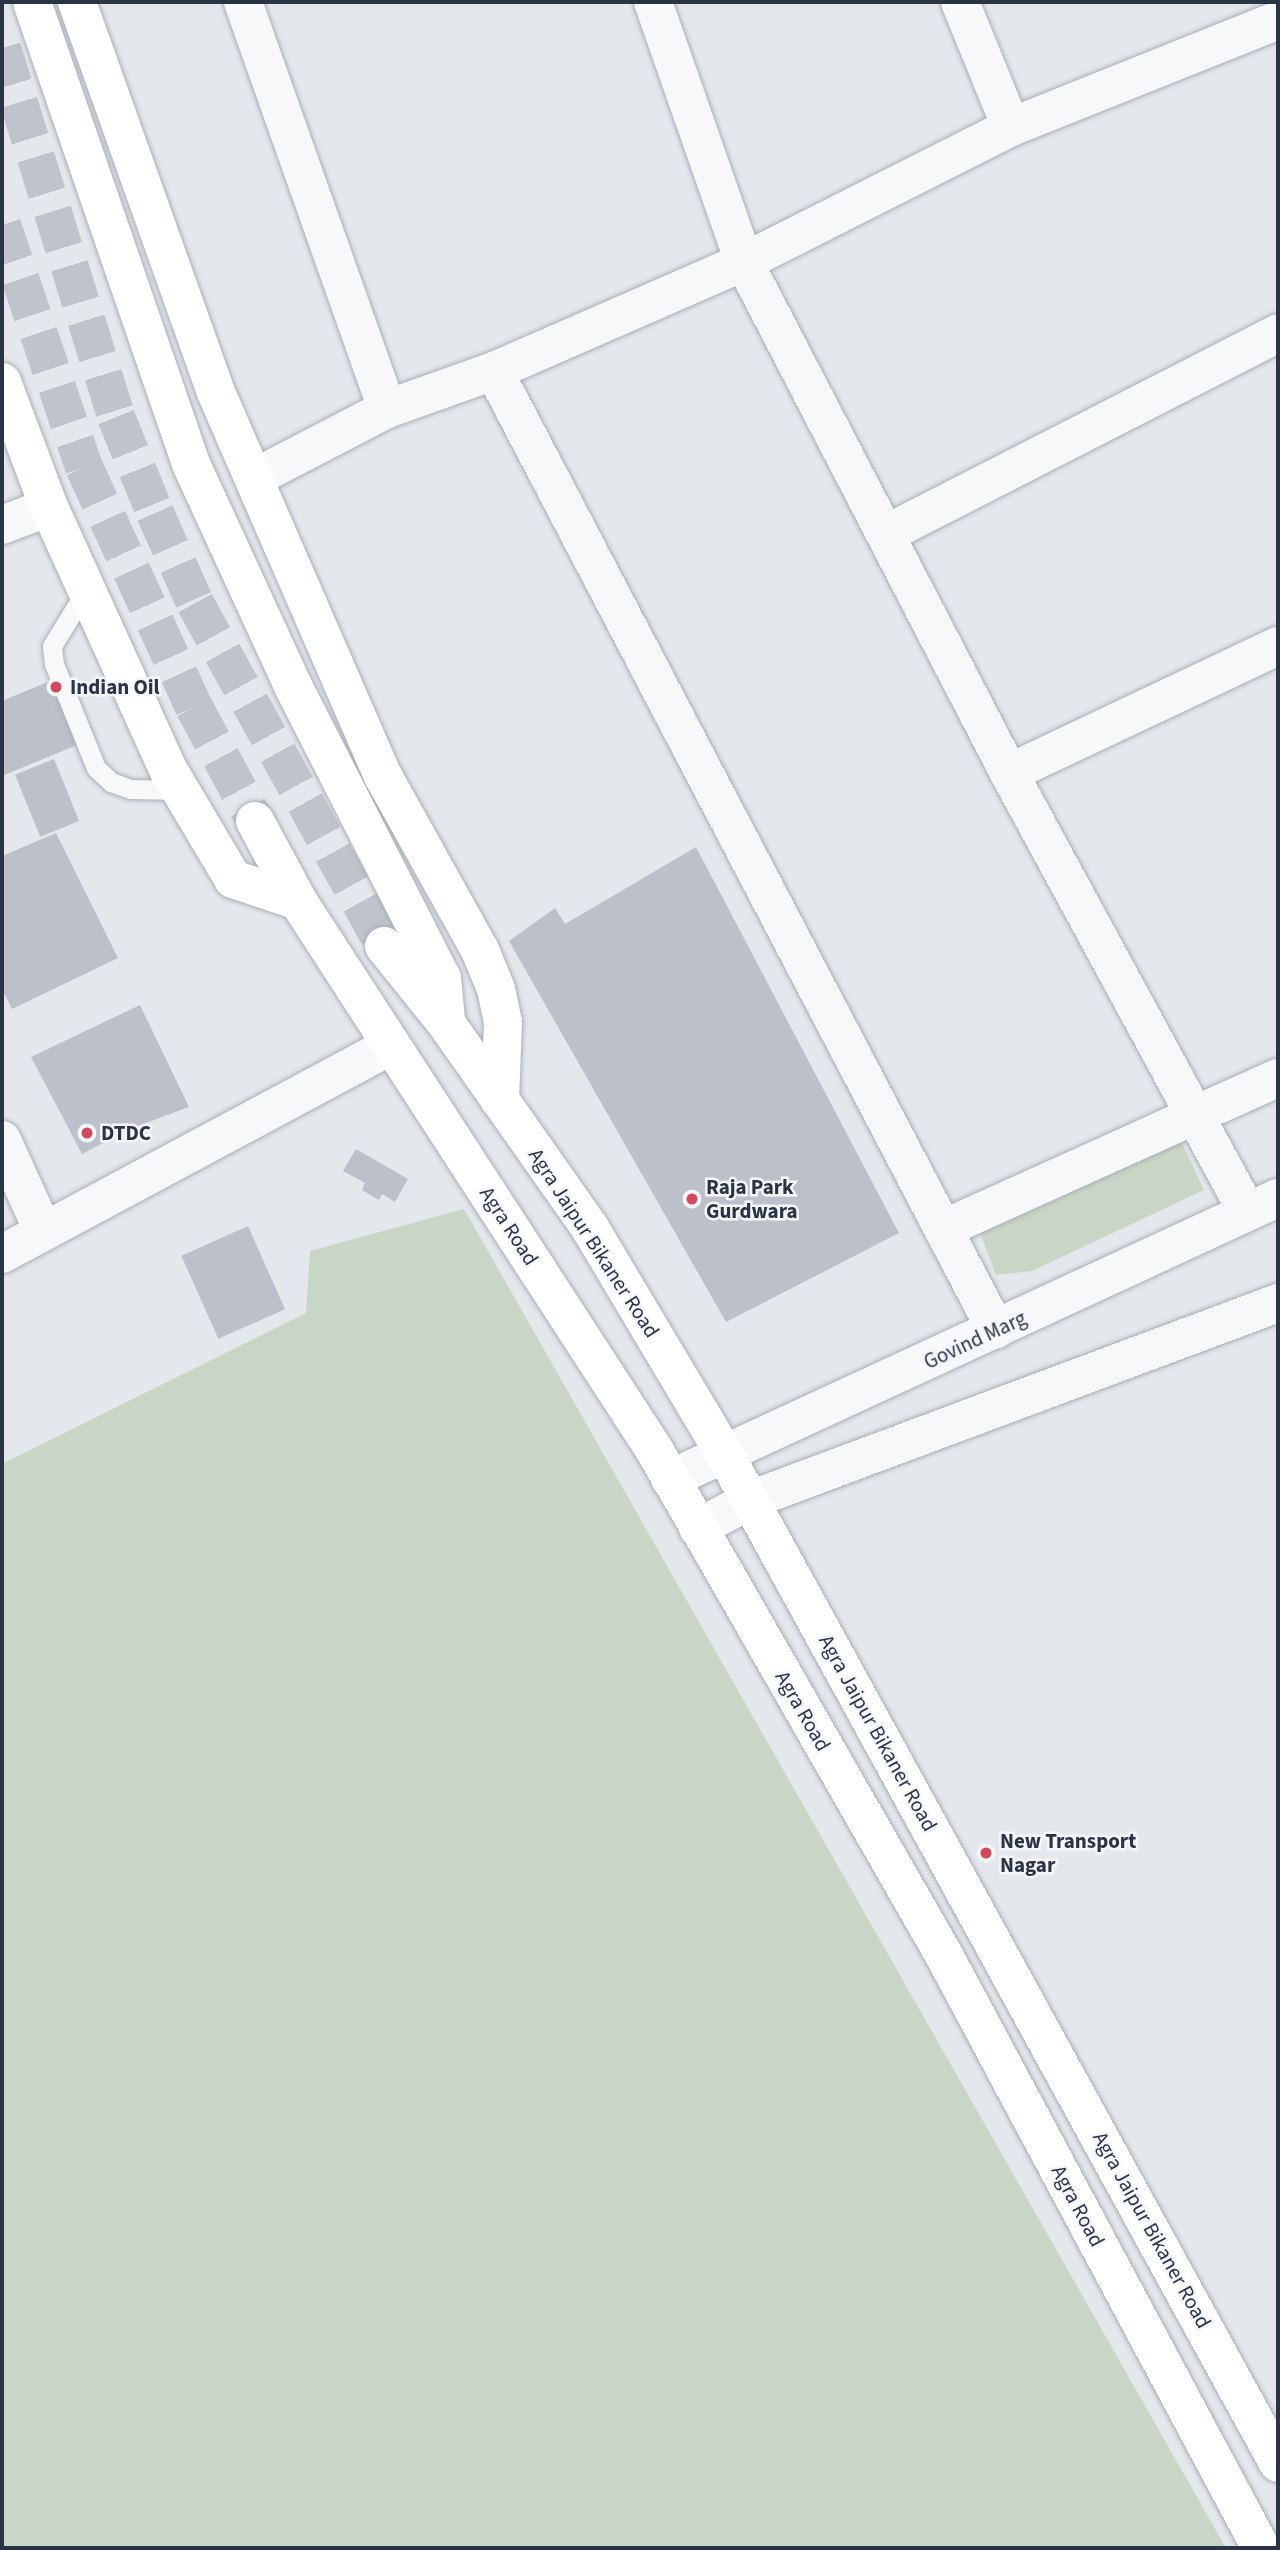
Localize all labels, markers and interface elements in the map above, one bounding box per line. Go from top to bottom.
place label: Indian Oil [70,674,160,700]
marker: Indian Oil [48,679,64,695]
place label: DTDC [101,1120,151,1146]
marker: DTDC [79,1125,95,1141]
street label: Agra Jaipur Bikaner Road [523,1144,665,1342]
place label: Raja Park Gurdwara [706,1174,797,1224]
street label: Agra Road [474,1182,544,1270]
marker: Raja Park Gurdwara [684,1191,700,1207]
street label: Govind Marg [920,1305,1030,1375]
street label: Agra Jaipur Bikaner Road [813,1630,943,1836]
street label: Agra Road [770,1666,836,1756]
place label: New Transport Nagar [1000,1828,1136,1878]
marker: New Transport Nagar [978,1845,994,1861]
street label: Agra Jaipur Bikaner Road [1087,2127,1217,2333]
street label: Agra Road [1046,2161,1110,2251]

